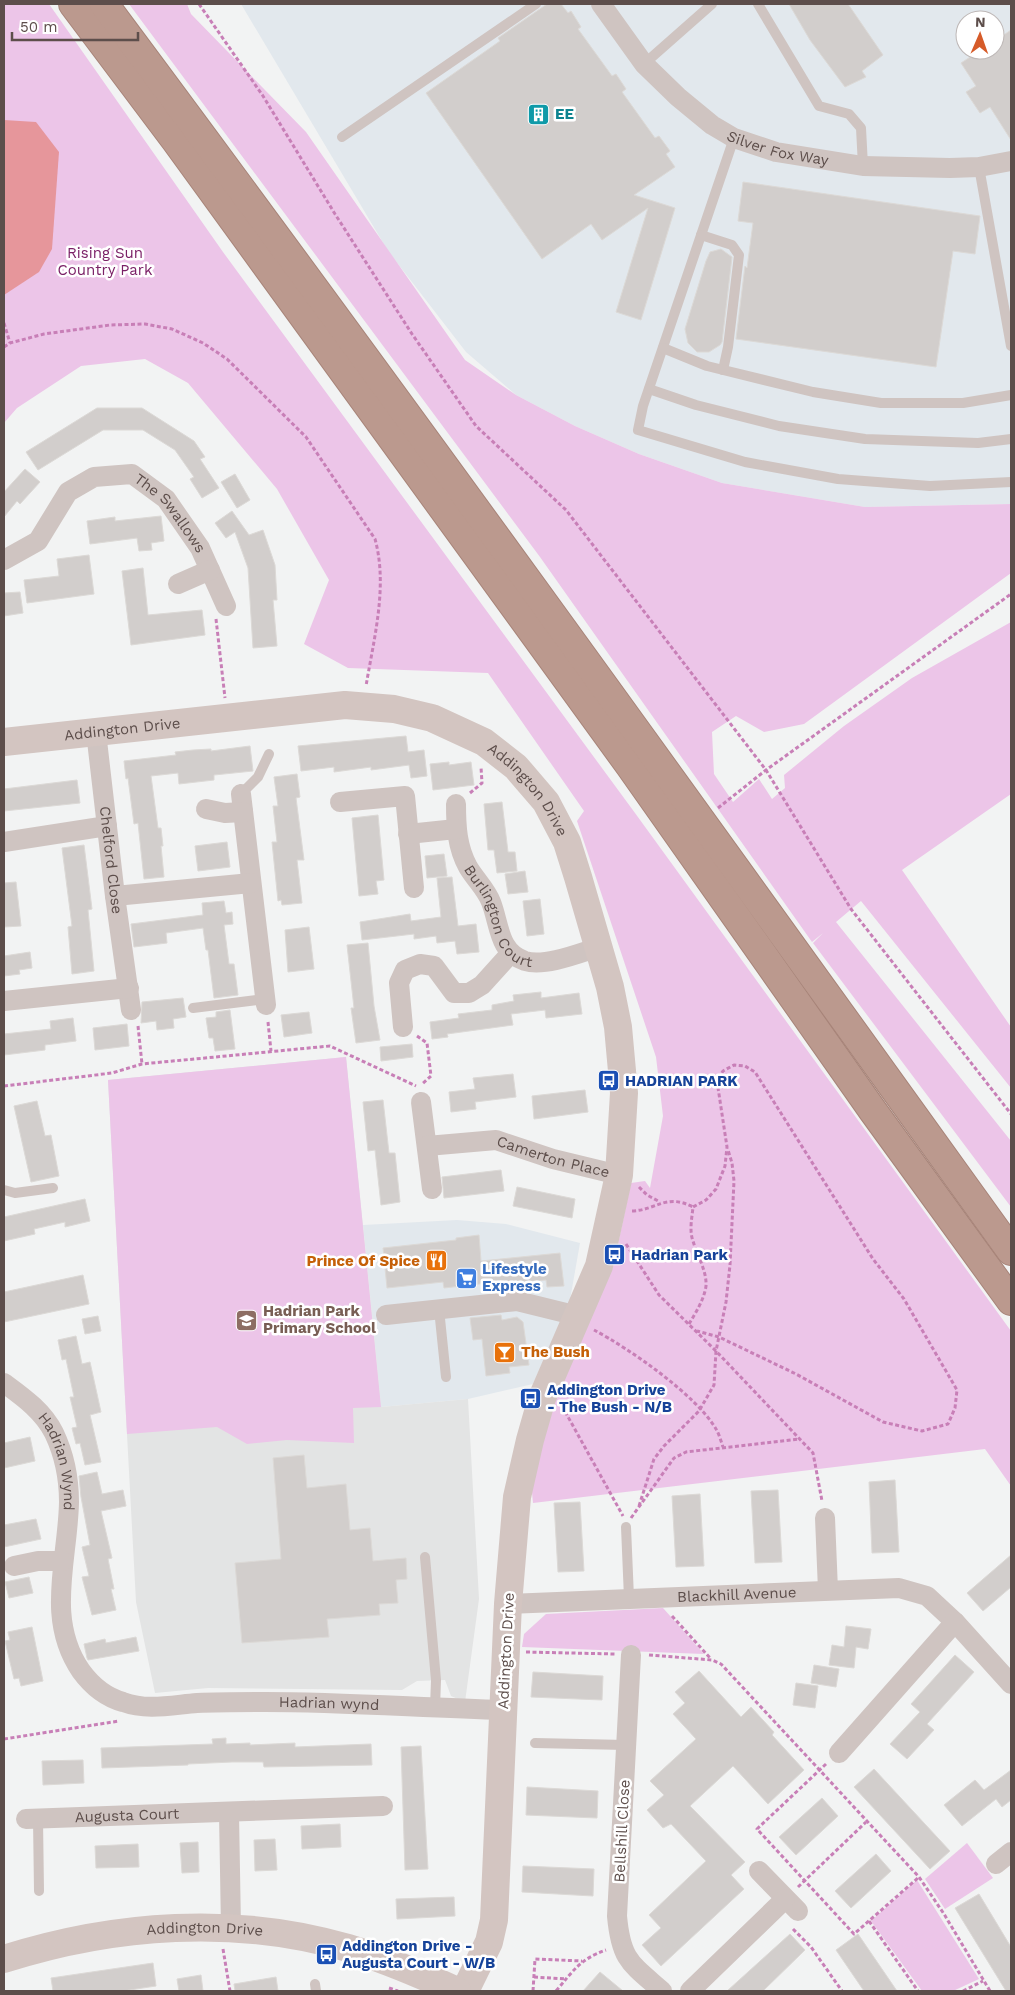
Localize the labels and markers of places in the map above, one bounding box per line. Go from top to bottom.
building icon: EE [527,102,551,126]
place label: EE [555,105,574,123]
bus stop icon: HADRIAN PARK [597,1069,621,1093]
place label: HADRIAN PARK [625,1072,738,1090]
bus stop icon: Hadrian Park [603,1243,627,1267]
place label: Hadrian Park [631,1246,728,1264]
restaurant icon: Prince Of Spice [424,1249,448,1273]
place label: Prince Of Spice [306,1252,420,1270]
place label: Lifestyle Express [482,1260,547,1295]
supermarket icon: Lifestyle Express [454,1266,478,1290]
place label: Hadrian Park Primary School [263,1302,376,1337]
school or university icon: Hadrian Park Primary School [235,1308,259,1332]
bar icon: The Bush [493,1340,517,1364]
place label: The Bush [521,1343,590,1361]
place label: Addington Drive - The Bush - N/B [547,1381,672,1416]
bus stop icon: Addington Drive - The Bush - N/B [519,1387,543,1411]
place label: Addington Drive - Augusta Court - W/B [342,1937,495,1972]
bus stop icon: Addington Drive - Augusta Court - W/B [314,1943,338,1967]

